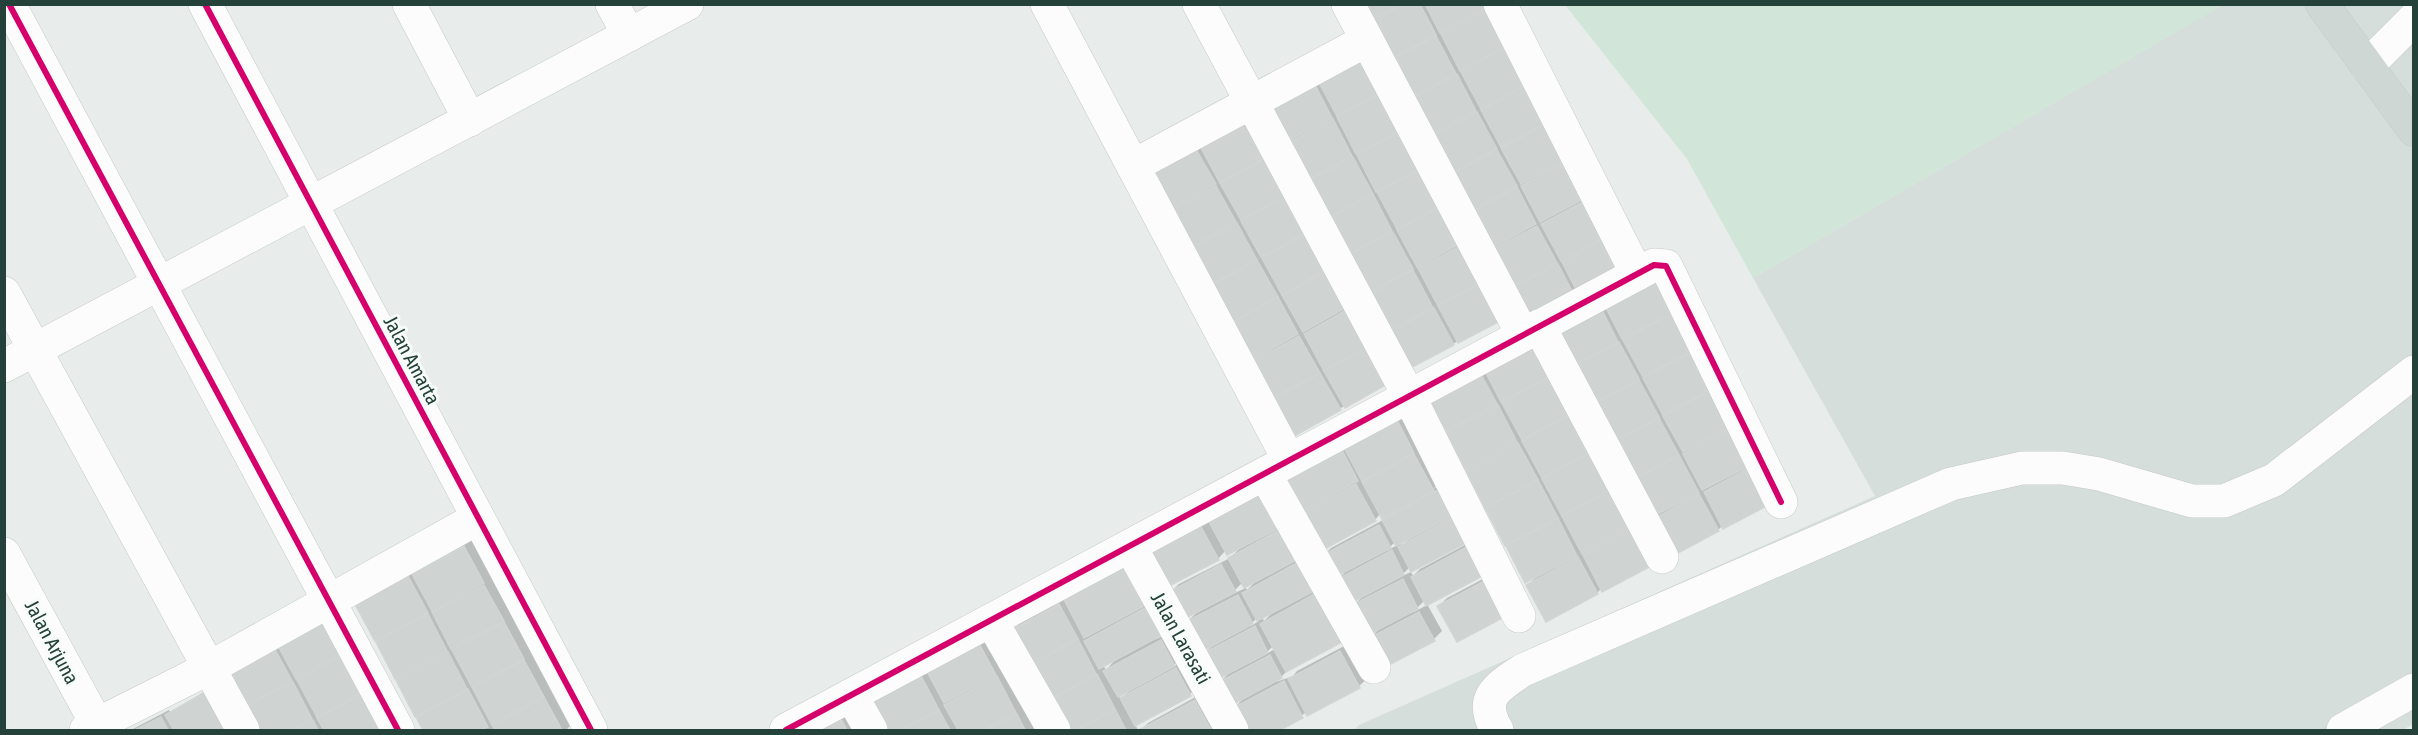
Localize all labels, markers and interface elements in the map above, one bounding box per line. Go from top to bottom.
street label: Jalan Amarta [380,312,445,408]
street label: Jalan Larasati [1147,588,1216,688]
street label: Jalan Arjuna [21,596,84,688]

